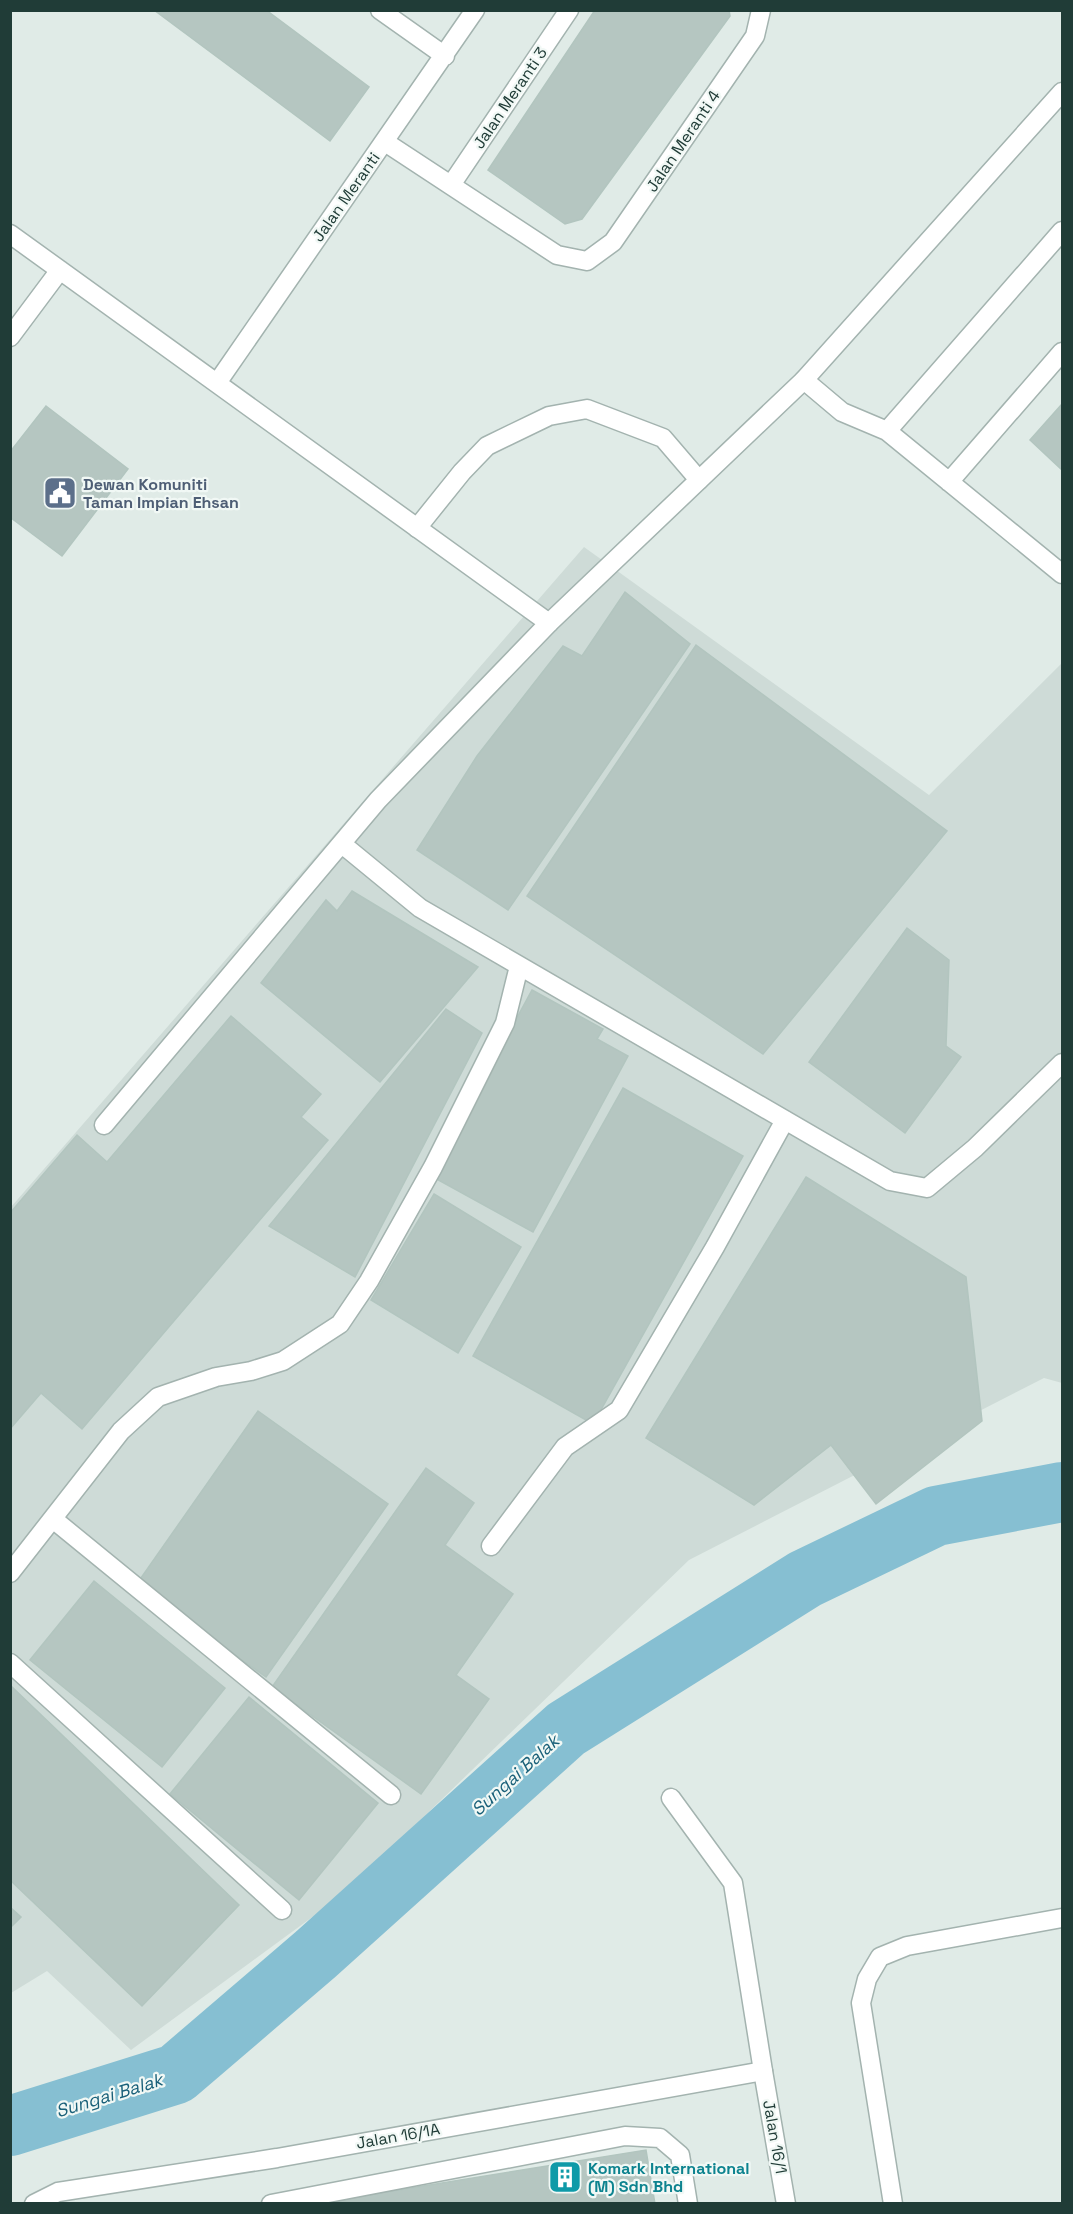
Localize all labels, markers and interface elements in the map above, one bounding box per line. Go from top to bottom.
street label: Jalan Meranti 3 [468,43,552,153]
street label: Jalan Meranti 4 [641,86,725,196]
street label: Jalan Meranti [307,148,385,246]
place label: Dewan Komuniti Taman Impian Ehsan [83,474,239,513]
public building icon: Dewan Komuniti Taman Impian Ehsan [42,475,78,511]
water label: Sungai Balak [466,1728,566,1821]
water label: Sungai Balak [53,2067,168,2122]
street label: Jalan 16/1 [758,2099,792,2175]
street label: Jalan 16/1A [355,2118,441,2154]
place label: Komark International (M) Sdn Bhd [588,2158,750,2197]
building icon: Komark International (M) Sdn Bhd [547,2159,583,2195]

